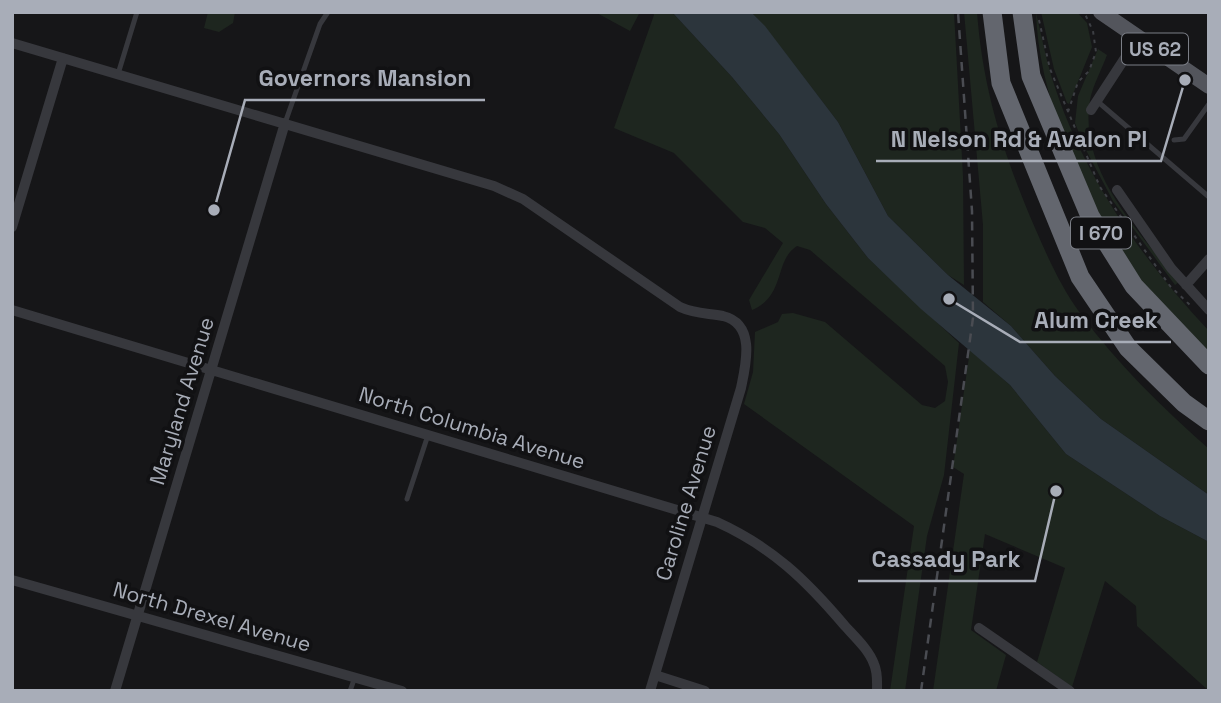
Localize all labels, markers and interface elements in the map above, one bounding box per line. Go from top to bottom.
road number: US 62 [1122,34,1188,64]
callout: Governors Mansion [245,56,485,100]
text: Governors Mansion [259,63,471,93]
callout: N Nelson Rd & Avalon Pl [876,117,1161,161]
text: N Nelson Rd & Avalon Pl [891,124,1147,154]
road number: I 670 [1071,218,1131,248]
callout: Alum Creek [1020,298,1171,342]
text: Alum Creek [1034,305,1158,335]
street label: Maryland Avenue [143,314,220,488]
street label: North Columbia Avenue [356,380,589,475]
street label: Caroline Avenue [649,422,722,584]
callout: Cassady Park [858,537,1035,581]
text: Cassady Park [872,544,1020,574]
street label: North Drexel Avenue [110,575,314,658]

